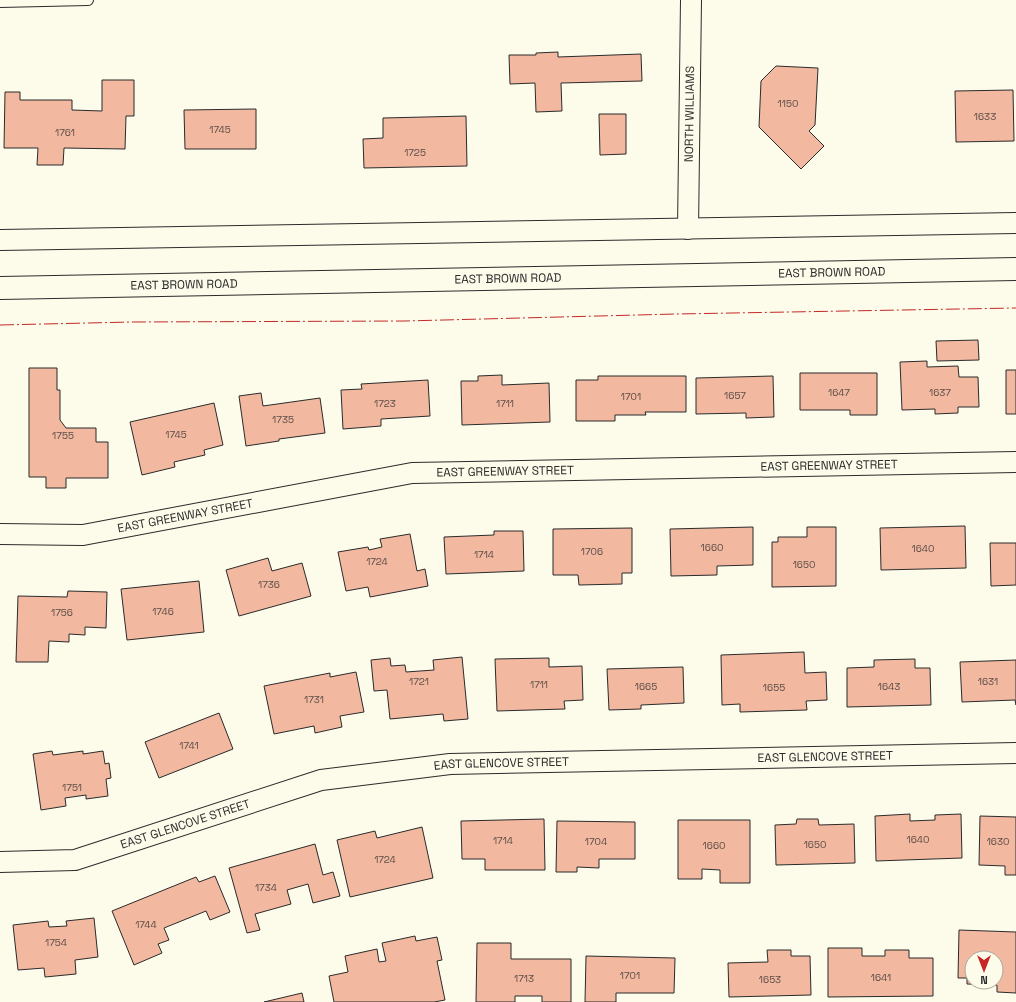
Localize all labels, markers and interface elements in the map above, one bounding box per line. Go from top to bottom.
street label: NORTH WILLIAMS [681,66,698,162]
house number: 1150 [778,97,798,110]
house number: 1633 [974,110,996,123]
house number: 1745 [209,123,231,136]
house number: 1761 [55,126,75,139]
house number: 1725 [404,146,426,159]
street label: EAST BROWN ROAD [778,263,886,281]
street label: EAST BROWN ROAD [454,270,562,288]
street label: EAST BROWN ROAD [130,276,238,294]
house number: 1647 [828,386,850,399]
house number: 1637 [929,386,951,399]
house number: 1657 [724,389,746,402]
house number: 1701 [621,390,641,403]
house number: 1723 [374,397,396,410]
house number: 1711 [496,397,514,410]
house number: 1735 [272,413,294,426]
house number: 1745 [165,428,187,441]
house number: 1755 [52,429,74,442]
street label: EAST GREENWAY STREET [760,456,898,475]
street label: EAST GREENWAY STREET [436,462,574,481]
street label: EAST GREENWAY STREET [116,495,254,536]
house number: 1660 [701,541,723,554]
house number: 1640 [912,542,934,555]
house number: 1706 [581,545,603,558]
house number: 1714 [474,548,494,561]
house number: 1724 [366,555,388,568]
house number: 1650 [793,558,815,571]
house number: 1736 [258,578,280,591]
house number: 1746 [152,605,174,618]
house number: 1756 [51,606,73,619]
house number: 1721 [409,675,429,688]
house number: 1631 [978,675,998,688]
house number: 1711 [530,678,548,691]
house number: 1665 [635,680,657,693]
house number: 1643 [878,680,900,693]
house number: 1655 [763,681,785,694]
house number: 1731 [304,693,324,706]
house number: 1741 [179,739,199,752]
street label: EAST GLENCOVE STREET [757,747,893,766]
street label: EAST GLENCOVE STREET [433,754,569,774]
house number: 1751 [62,781,82,794]
street label: EAST GLENCOVE STREET [118,796,252,853]
house number: 1640 [907,833,929,846]
house number: 1714 [493,834,513,847]
house number: 1704 [585,835,607,848]
house number: 1630 [987,835,1009,848]
house number: 1650 [804,838,826,851]
house number: 1660 [703,839,725,852]
house number: 1724 [374,853,396,866]
house number: 1734 [255,881,277,894]
house number: 1744 [135,918,157,931]
house number: 1754 [45,936,67,949]
north arrow [964,950,1004,990]
house number: 1701 [620,969,640,982]
house number: 1641 [871,971,891,984]
house number: 1713 [514,972,534,985]
house number: 1653 [759,973,781,986]
text: N [980,973,988,987]

